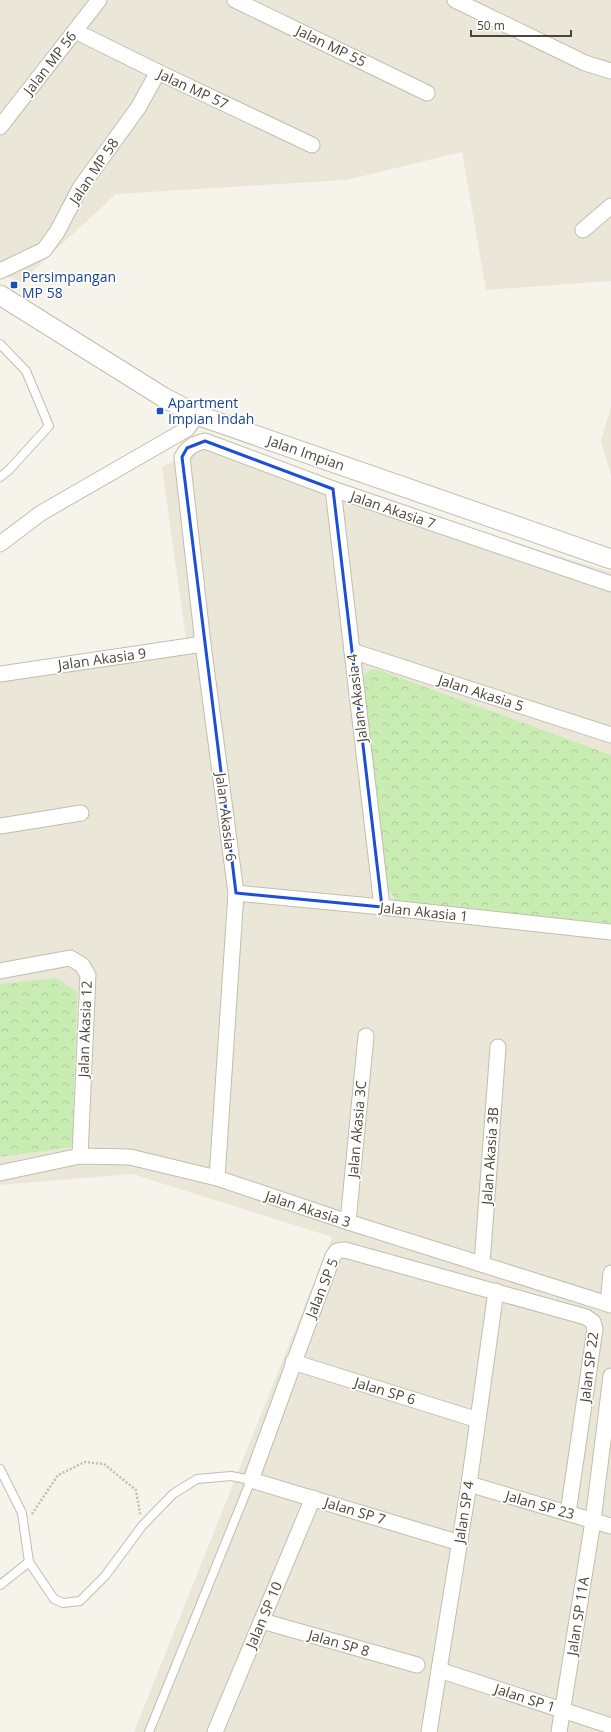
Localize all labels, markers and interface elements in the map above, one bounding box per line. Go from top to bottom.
scale bar [471,12,571,38]
text: 50 m [477,17,505,34]
street label: Jalan MP 55 [291,20,369,71]
street label: Jalan MP 56 [18,27,80,100]
street label: Jalan MP 57 [153,63,232,113]
street label: Jalan MP 58 [63,134,123,209]
place label: Persimpangan MP 58 [22,267,116,302]
marker: Persimpangan MP 58 [9,280,19,290]
place label: Apartment Impian Indah [168,393,254,428]
marker: Apartment Impian Indah [155,406,165,416]
street label: Jalan Impian [263,430,347,475]
street label: Jalan Akasia 7 [346,485,438,533]
street label: Jalan Akasia 9 [55,643,147,674]
street label: Jalan Akasia 4 [342,653,372,745]
street label: Jalan Akasia 5 [434,669,526,715]
street label: Jalan Akasia 6 [211,770,241,862]
street label: Jalan Akasia 1 [377,897,469,926]
street label: Jalan Akasia 12 [73,980,96,1080]
street label: Jalan Akasia 3C [343,1079,370,1180]
street label: Jalan Akasia 3B [476,1107,502,1207]
street label: Jalan Akasia 3 [261,1185,353,1231]
street label: Jalan SP 5 [300,1255,342,1322]
street label: Jalan SP 22 [575,1331,602,1405]
street label: Jalan SP 6 [350,1372,418,1409]
street label: Jalan SP 4 [449,1479,478,1546]
street label: Jalan SP 23 [502,1485,577,1523]
street label: Jalan SP 7 [320,1492,388,1529]
street label: Jalan SP 11A [562,1575,593,1659]
street label: Jalan SP 10 [240,1578,286,1653]
street label: Jalan SP 8 [304,1624,372,1660]
street label: Jalan SP 1 [490,1678,558,1716]

